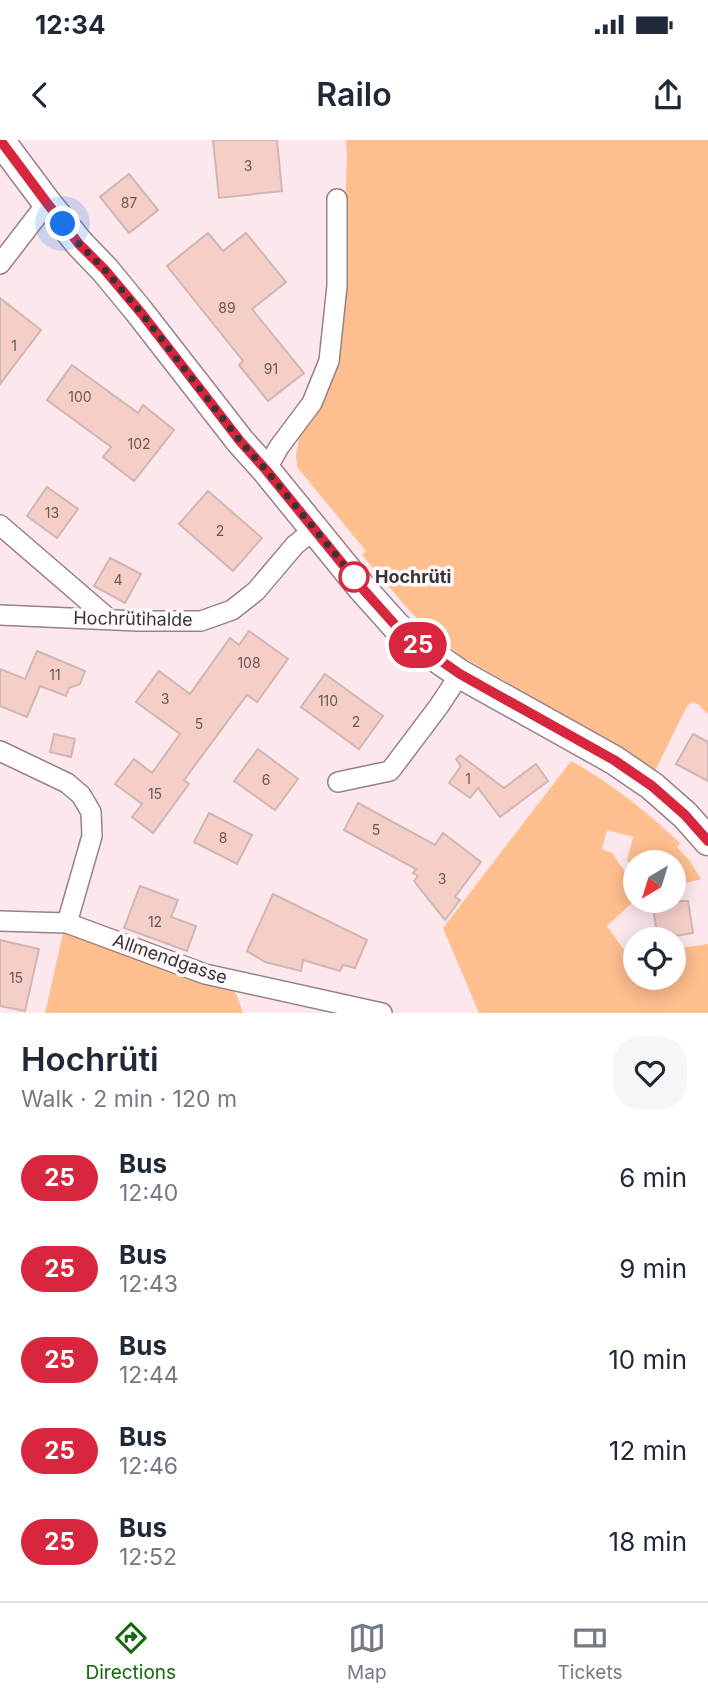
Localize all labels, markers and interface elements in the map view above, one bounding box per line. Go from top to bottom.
text: 12:34 [35,9,106,40]
text: Railo [316,75,392,114]
icon: back [21,76,59,114]
icon: share [649,76,687,114]
house number: 3 [244,157,252,174]
house number: 87 [121,194,137,211]
your location [45,206,80,241]
house number: 89 [218,299,236,316]
house number: 1 [11,337,17,354]
house number: 91 [264,360,278,377]
house number: 100 [68,388,92,405]
house number: 102 [127,435,151,452]
house number: 13 [45,504,59,521]
house number: 2 [216,522,224,539]
marker: Hochrüti [339,562,369,592]
place label: Hochrüti [375,566,451,587]
house number: 4 [113,571,123,588]
street label: Hochrütihalde [73,607,193,630]
line badge: 25 [386,622,450,668]
text: 25 [403,630,433,659]
house number: 108 [237,654,261,671]
house number: 11 [49,666,61,683]
house number: 3 [161,690,169,707]
house number: 110 [318,692,338,709]
house number: 2 [352,713,360,730]
house number: 5 [195,715,203,732]
house number: 1 [465,770,471,787]
house number: 6 [262,771,270,788]
house number: 15 [148,785,162,802]
house number: 5 [372,821,380,838]
house number: 8 [219,829,227,846]
north arrow [623,850,686,914]
map controls [623,850,686,990]
house number: 3 [438,870,446,887]
house number: 12 [148,913,162,930]
button: locate [623,927,686,990]
street label: Allmendgasse [110,929,230,988]
house number: 15 [9,969,23,986]
button: heart [613,1036,687,1110]
text: Hochrüti [21,1039,159,1079]
text: Walk · 2 min · 120 m [21,1085,237,1113]
text: Bus [119,1148,167,1179]
text: 6 min [619,1162,687,1193]
text: 25 [44,1163,75,1192]
text: 12:40 [119,1179,178,1207]
text: Bus [119,1239,167,1270]
text: 9 min [619,1253,687,1284]
text: 25 [44,1254,75,1283]
text: 12:43 [119,1270,178,1298]
text: Bus [119,1330,167,1361]
text: 10 min [608,1344,687,1375]
text: 25 [44,1345,75,1374]
text: 12:44 [119,1361,179,1389]
text: Bus [119,1421,167,1452]
text: 12 min [609,1435,687,1466]
text: 25 [44,1436,75,1465]
text: 12:46 [119,1452,178,1480]
text: Bus [119,1512,167,1543]
text: 18 min [609,1526,687,1557]
text: 25 [44,1527,75,1556]
text: 12:52 [119,1543,177,1571]
tab: Directions [86,1619,176,1684]
tab: Map [347,1619,387,1684]
tab: Tickets [558,1619,622,1684]

